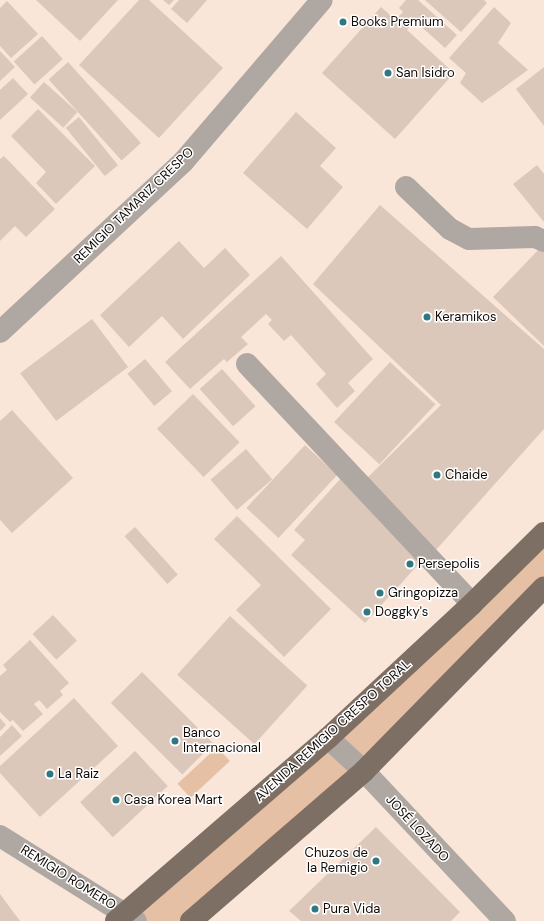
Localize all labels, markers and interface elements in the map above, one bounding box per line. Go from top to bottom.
place label: Books Premium [351,14,444,30]
marker: Books Premium [338,17,348,27]
place label: San Isidro [396,65,455,81]
marker: San Isidro [383,68,393,78]
street label: REMIGIO TAMARIZ CRESPO [71,145,197,267]
place label: Keramikos [435,309,496,325]
marker: Keramikos [422,312,432,322]
place label: Chaide [445,467,488,483]
marker: Chaide [432,470,442,480]
place label: Persepolis [418,556,480,572]
marker: Persepolis [405,559,415,569]
place label: Gringopizza [388,585,458,601]
marker: Gringopizza [375,588,385,598]
place label: Doggky's [375,604,428,620]
marker: Doggky's [362,607,372,617]
street label: AVENIDA REMIGIO CRESPO TORAL [252,657,414,805]
place label: Banco Internacional [183,726,261,757]
marker: Banco Internacional [170,736,180,746]
place label: La Raiz [58,766,99,782]
marker: La Raiz [45,769,55,779]
place label: Casa Korea Mart [124,792,223,808]
street label: JOSÉ LOZADO [382,792,452,866]
marker: Casa Korea Mart [111,795,121,805]
street label: REMIGIO ROMERO [18,842,118,914]
place label: Chuzos de la Remigio [305,846,368,877]
marker: Chuzos de la Remigio [371,856,381,866]
place label: Pura Vida [323,901,380,917]
marker: Pura Vida [310,904,320,914]

